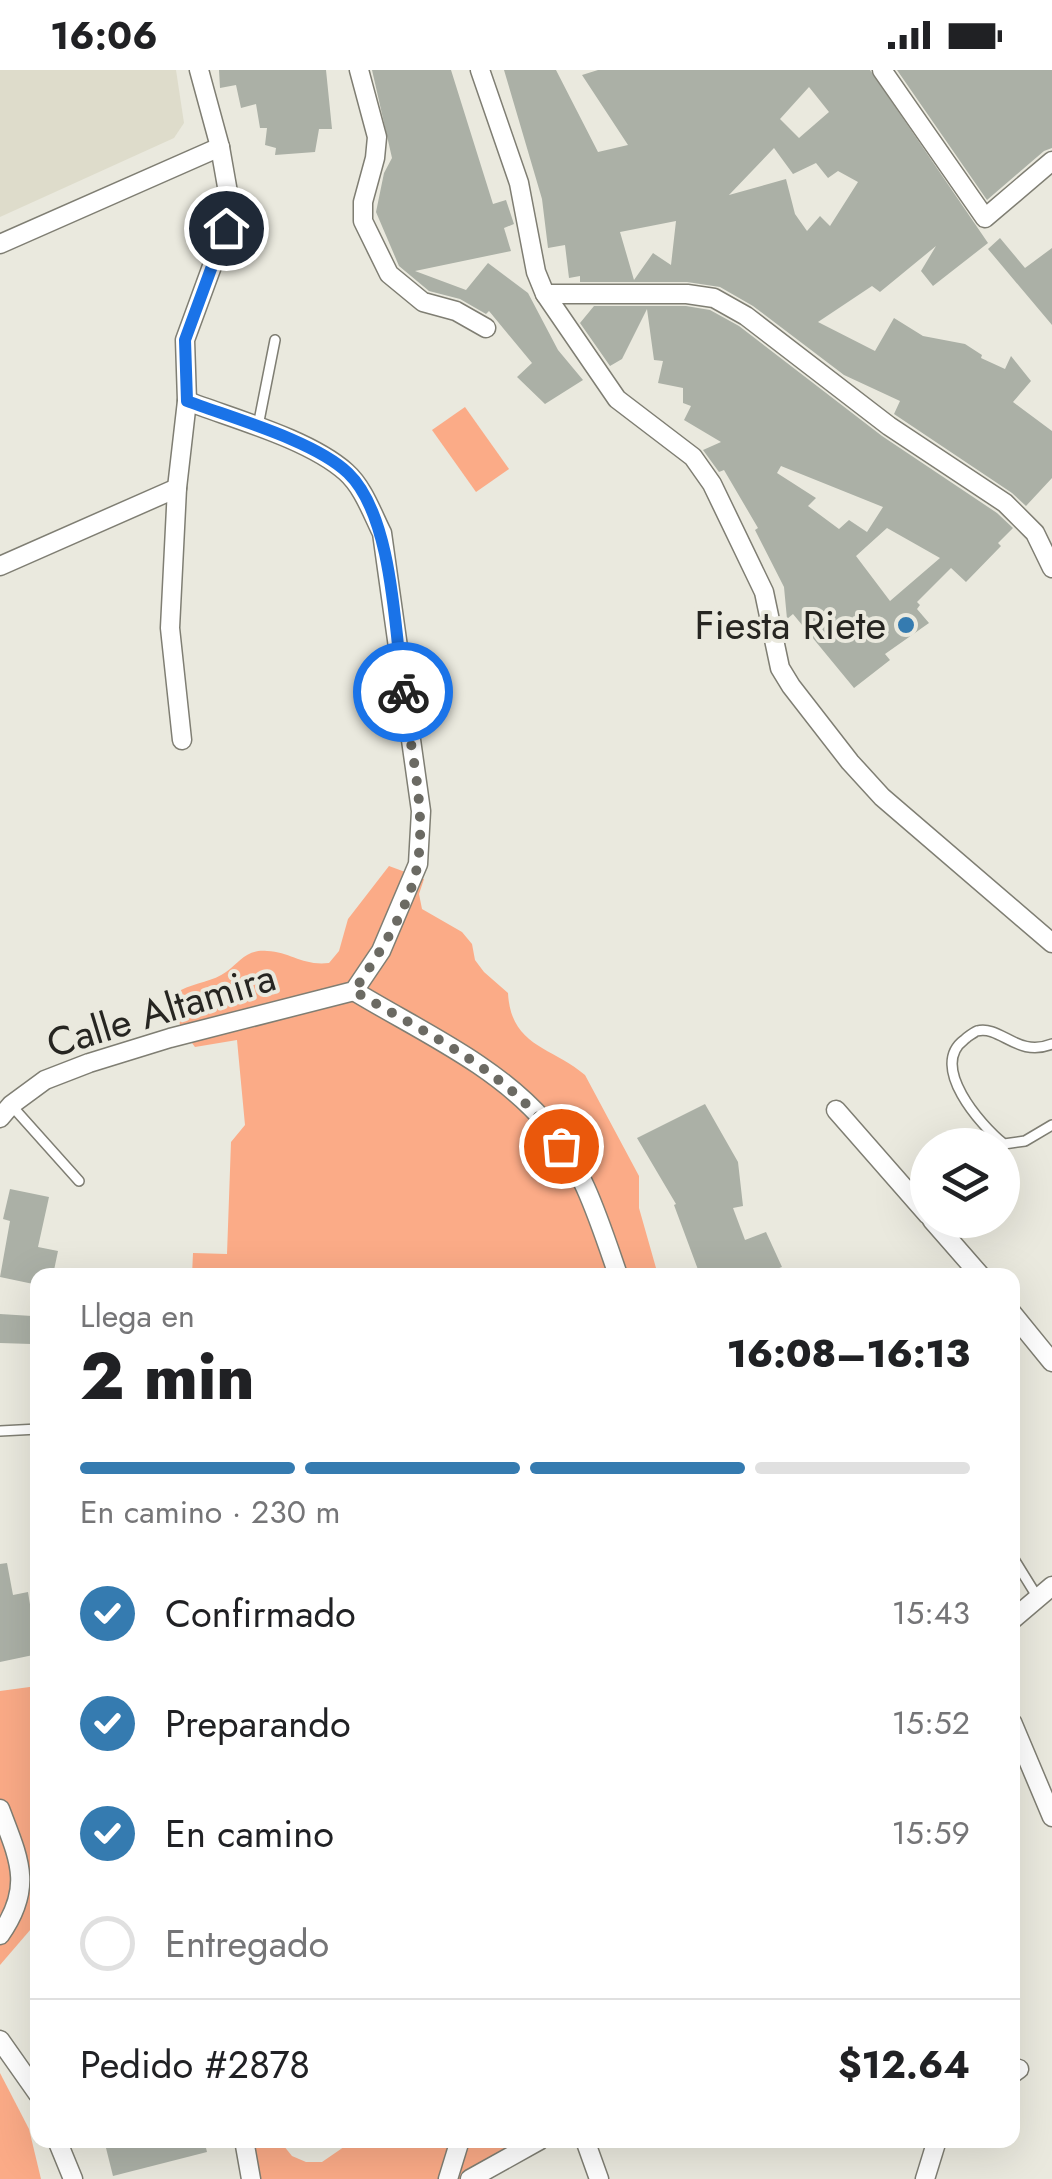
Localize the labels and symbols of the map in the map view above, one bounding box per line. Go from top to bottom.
pin [184,186,269,271]
place label: Fiesta Riete [694,596,886,654]
marker: Fiesta Riete [895,614,917,636]
courier [353,642,453,742]
street label: Calle Altamira [39,948,283,1072]
pin [519,1104,604,1189]

